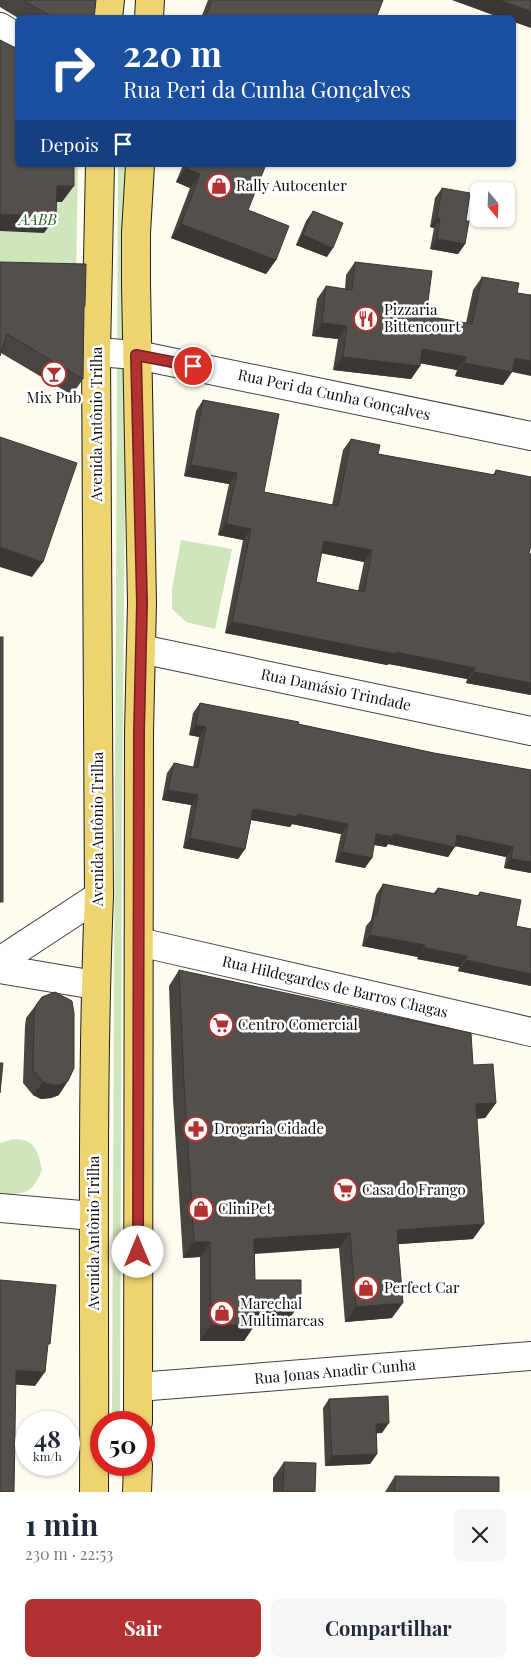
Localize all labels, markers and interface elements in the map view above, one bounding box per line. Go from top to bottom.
text: 220 m [123,29,222,76]
icon: right [40,35,105,100]
text: Rua Peri da Cunha Gonçalves [123,74,411,104]
icon: arrive [109,130,137,158]
text: Depois [40,131,99,157]
shop icon: Rally Autocenter [206,173,232,199]
place label: Rally Autocenter [236,175,347,195]
north arrow [470,182,515,228]
map controls [470,182,515,227]
park label: AABB [17,209,57,229]
place label: Pizzaria Bittencourt [384,299,461,336]
restaurant icon: Pizzaria Bittencourt [353,306,379,332]
pin [172,345,214,387]
street label: Avenida Antônio Trilha [86,346,106,502]
icon: arrive [179,352,207,380]
bar icon: Mix Pub [41,361,67,387]
street label: Rua Peri da Cunha Gonçalves [236,364,432,424]
place label: Mix Pub [27,387,81,407]
street label: Rua Damásio Trindade [259,663,413,715]
street label: Avenida Antônio Trilha [87,751,107,907]
street label: Rua Hildegardes de Barros Chagas [220,950,450,1022]
supermarket icon: Centro Comercial [208,1012,234,1038]
place label: Centro Comercial [238,1014,358,1034]
pharmacy icon: Drogaria Cidade [183,1116,209,1142]
place label: Drogaria Cidade [214,1118,324,1138]
street label: Avenida Antônio Trilha [83,1155,103,1311]
supermarket icon: Casa do Frango [332,1177,358,1203]
place label: Casa do Frango [362,1179,466,1199]
shop icon: CliniPet [188,1196,214,1222]
place label: CliniPet [218,1198,273,1218]
position arrow [111,1225,163,1277]
shop icon: Perfect Car [353,1275,379,1301]
place label: Perfect Car [384,1277,460,1297]
place label: Marechal Multimarcas [240,1293,324,1330]
shop icon: Marechal Multimarcas [209,1300,235,1326]
street label: Rua Jonas Anadir Cunha [253,1354,417,1388]
speed limit sign: 50 [90,1411,155,1476]
text: 48 [34,1421,61,1454]
text: km/h [33,1448,62,1464]
text: 1 min [25,1504,99,1544]
button: close [454,1509,506,1561]
text: 230 m · 22:53 [25,1543,113,1564]
button: Sair [25,1599,261,1657]
button: Compartilhar [271,1599,506,1657]

